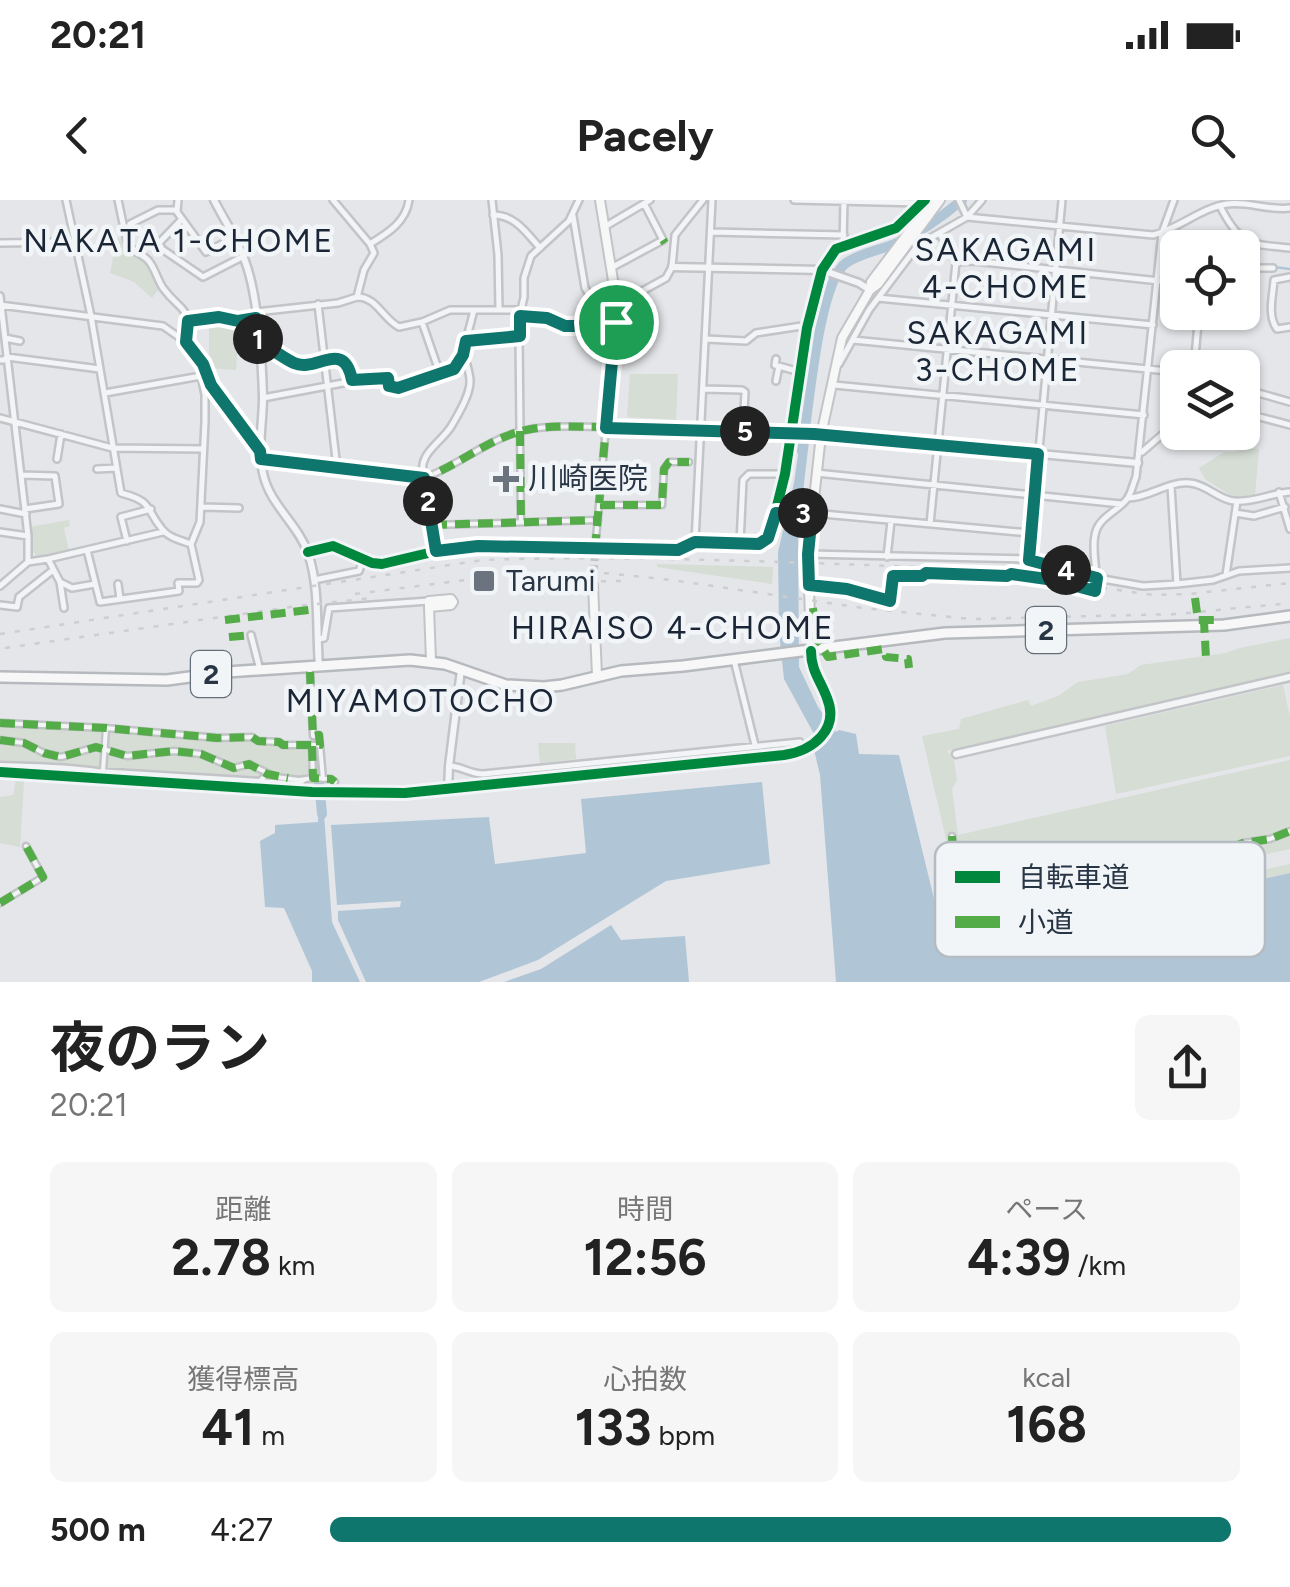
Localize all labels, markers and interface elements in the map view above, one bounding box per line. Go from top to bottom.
text: 20:21 [50,12,146,58]
icon: back [50,108,105,163]
text: Pacely [576,108,714,162]
icon: search [1185,108,1240,163]
district label: NAKATA 1-CHOME [23,222,335,260]
map controls [1160,230,1260,450]
button: locate [1160,230,1260,330]
district label: SAKAGAMI 4-CHOME [914,231,1098,306]
pin [574,280,659,365]
icon: arrive [589,295,644,350]
pin: 1 [233,314,283,364]
district label: SAKAGAMI 3-CHOME [906,314,1090,389]
text: 1 [252,322,264,356]
button: layers [1160,350,1260,450]
pin: 5 [720,406,770,456]
text: 5 [737,414,753,448]
place label: 川崎医院 [528,460,648,497]
marker: 川崎医院 [493,466,519,492]
pin: 2 [403,476,453,526]
text: 2 [420,484,436,518]
pin: 3 [778,488,828,538]
text: 3 [795,496,811,530]
pin: 4 [1041,545,1091,595]
text: 4 [1057,553,1075,587]
place label: Tarumi [506,562,595,599]
marker: Tarumi [471,568,497,594]
road number: 2 [1026,607,1066,653]
district label: HIRAISO 4-CHOME [511,609,835,647]
road number: 2 [191,651,231,697]
district label: MIYAMOTOCHO [286,682,556,720]
legend [935,842,1265,957]
text: 自転車道 [1018,860,1130,894]
text: 小道 [1018,905,1074,939]
text: 夜のラン [50,1015,270,1081]
button: share [1135,1015,1240,1120]
text: 20:21 [50,1086,128,1124]
text: 距離 [215,1192,271,1226]
text: 時間 [617,1192,673,1226]
text: ペース [1005,1192,1088,1226]
text: 2.78 [171,1227,271,1288]
text: 12:56 [583,1227,707,1288]
text: 4:39 [967,1227,1071,1288]
text: km [271,1248,315,1282]
text: /km [1071,1248,1126,1282]
text: kcal [1022,1360,1071,1394]
text: 獲得標高 [187,1362,299,1396]
text: 心拍数 [603,1362,687,1396]
text: 168 [1006,1394,1087,1455]
text: 41 [202,1397,254,1458]
text: 133 [575,1397,651,1458]
text: m [254,1418,285,1452]
text: bpm [651,1418,715,1452]
text: 500 m [50,1511,146,1549]
text: 4:27 [210,1511,273,1549]

